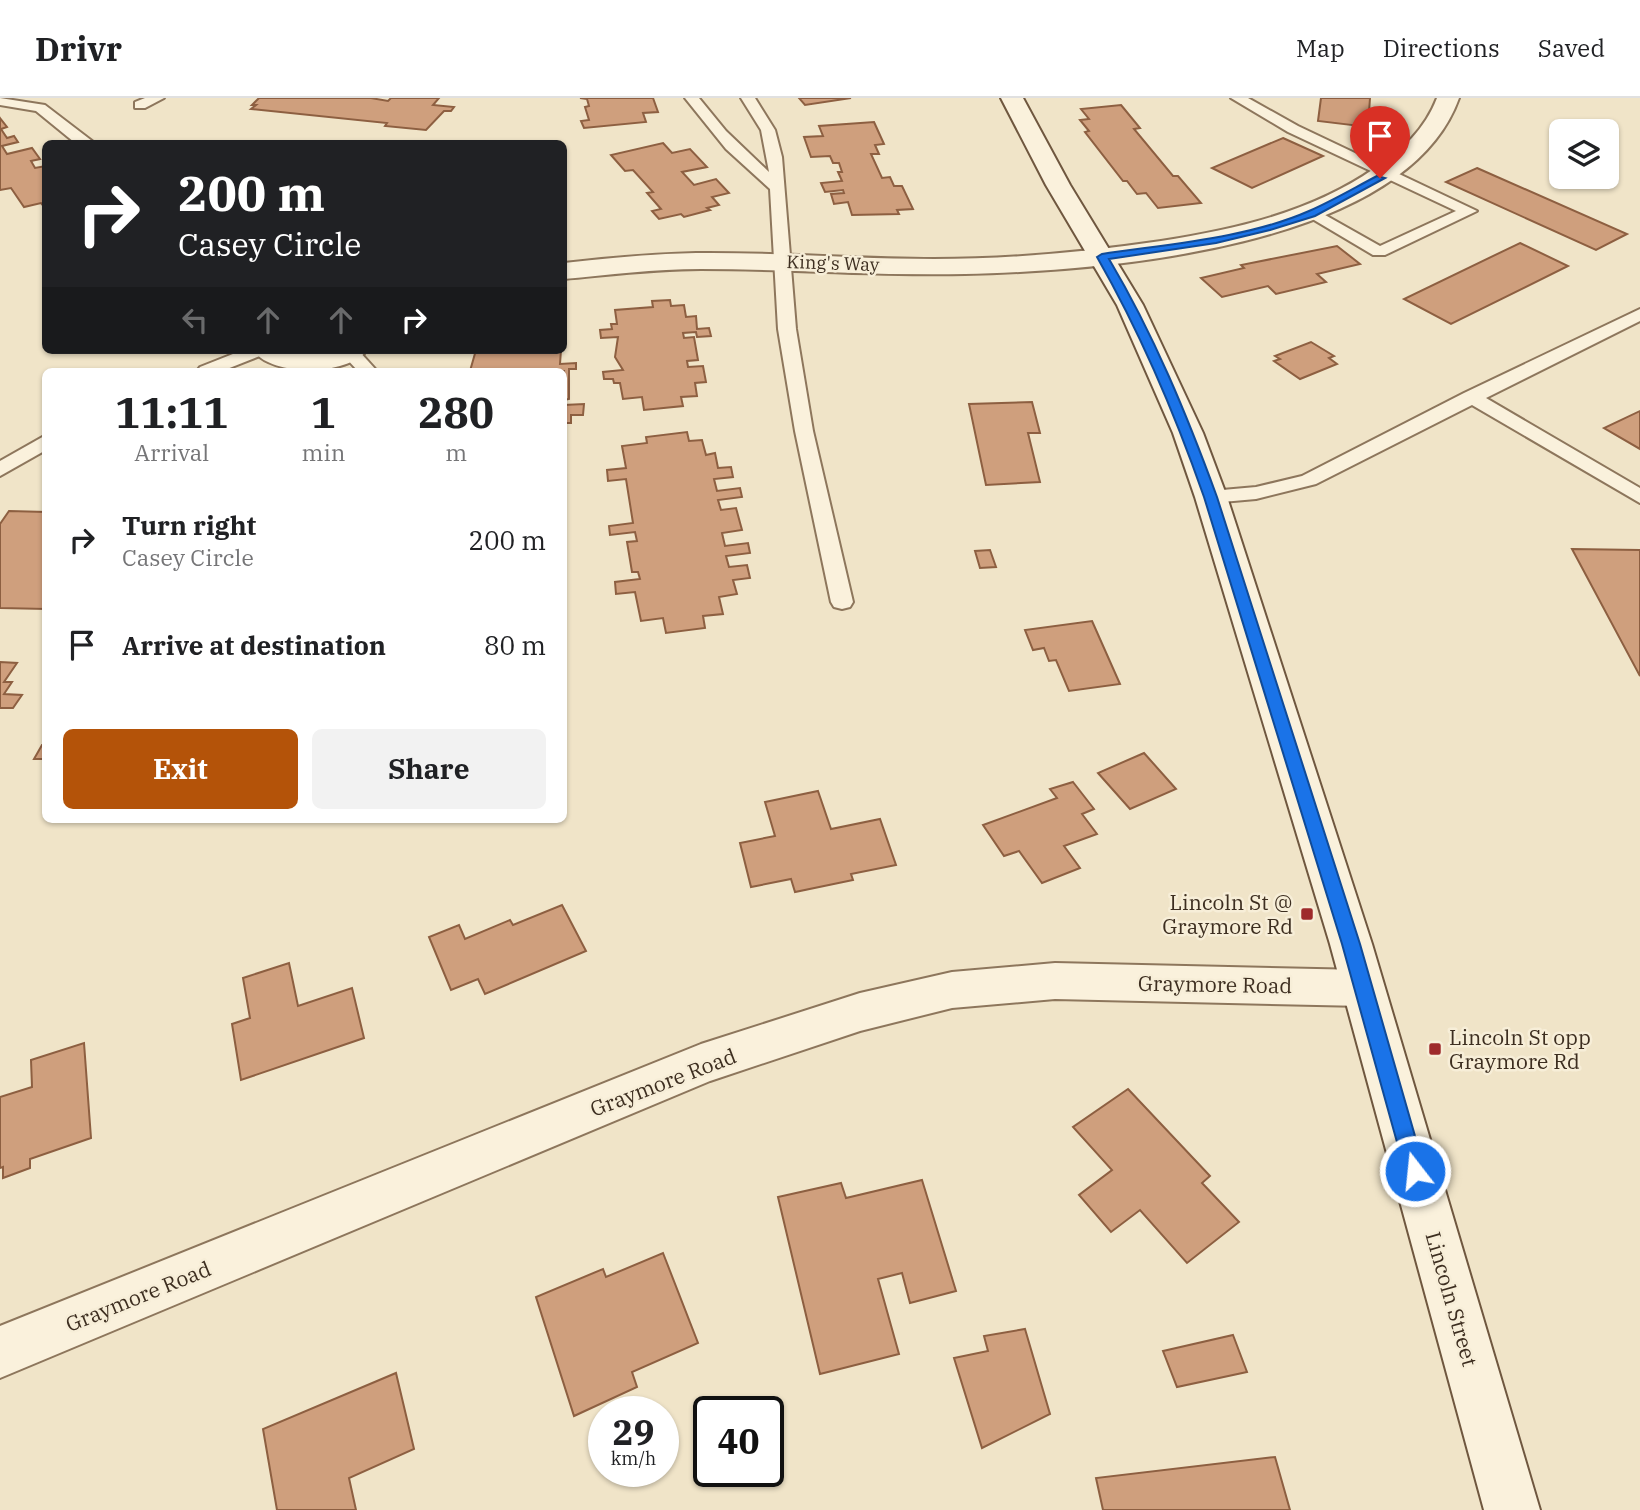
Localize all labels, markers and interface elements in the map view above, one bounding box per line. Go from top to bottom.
text: Drivr [35,27,122,70]
text: Map [1296,32,1345,64]
text: Directions [1383,32,1500,64]
text: Saved [1538,32,1605,64]
pin [1350,106,1410,178]
icon: arrive [1361,117,1399,155]
map controls [1549,119,1619,189]
button: layers [1549,119,1619,189]
text: 200 m [178,161,325,224]
icon: right [63,168,154,259]
text: Casey Circle [178,223,361,265]
street label: King's Way [786,250,880,276]
icon: left [176,301,214,339]
icon: ahead [249,301,287,339]
icon: ahead [322,301,360,339]
icon: right [395,301,433,339]
text: 11:11 [115,385,229,440]
text: 1 [311,385,336,440]
text: 280 [418,385,494,440]
text: Arrival [134,437,209,467]
text: min [302,437,345,467]
text: m [445,437,467,467]
text: Turn right [122,508,256,542]
icon: right [63,521,101,559]
text: 200 m [468,523,546,557]
text: Casey Circle [122,542,254,572]
icon: arrive [63,626,101,664]
text: Arrive at destination [122,628,386,662]
text: 80 m [484,628,546,662]
button: Exit [63,729,298,809]
button: Share [312,729,546,809]
place label: Lincoln St @ Graymore Rd [1162,888,1293,940]
marker: Lincoln St @ Graymore Rd [1299,906,1315,922]
street label: Graymore Road [1138,969,1293,999]
place label: Lincoln St opp Graymore Rd [1449,1023,1591,1075]
street label: Graymore Road [586,1041,740,1123]
marker: Lincoln St opp Graymore Rd [1427,1041,1443,1057]
position arrow [1378,1134,1452,1208]
street label: Lincoln Street [1419,1229,1485,1369]
street label: Graymore Road [61,1254,215,1338]
speed limit sign: 40 [693,1396,784,1487]
text: 29 [612,1409,655,1455]
text: km/h [611,1447,656,1470]

